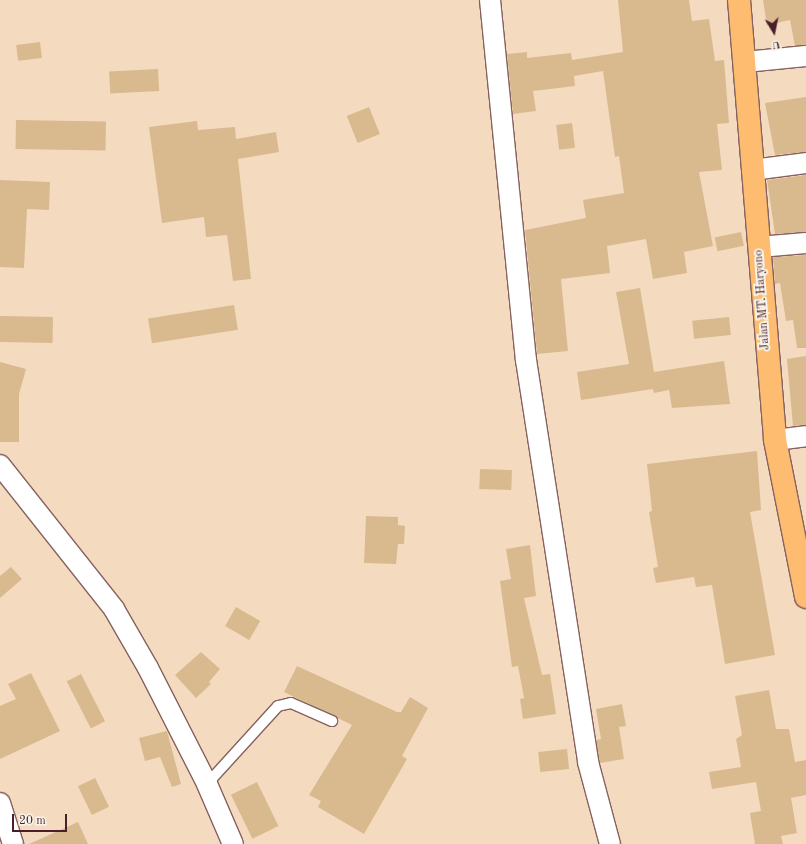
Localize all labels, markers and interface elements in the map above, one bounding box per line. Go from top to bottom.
north arrow [754,12,794,52]
text: U [771,38,781,50]
street label: Jalan MT. Haryono [752,249,774,351]
scale bar [14,806,69,832]
text: 20 m [19,815,46,827]

